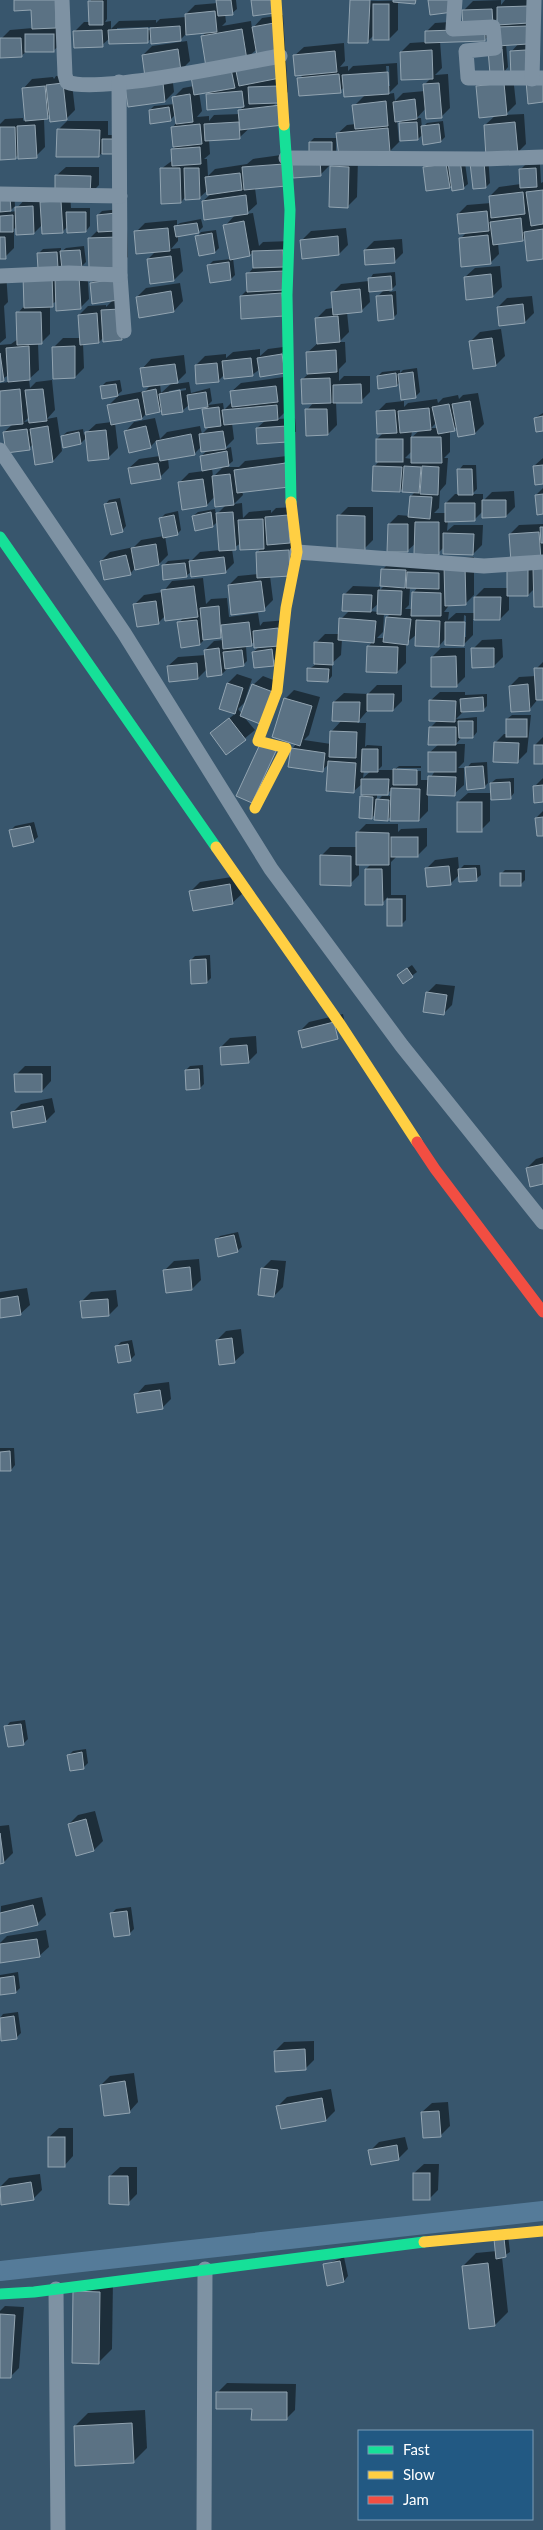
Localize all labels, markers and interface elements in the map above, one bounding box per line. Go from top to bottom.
legend [358,2430,533,2520]
text: Fast [403,2440,430,2458]
text: Slow [403,2465,435,2483]
text: Jam [403,2490,429,2508]

